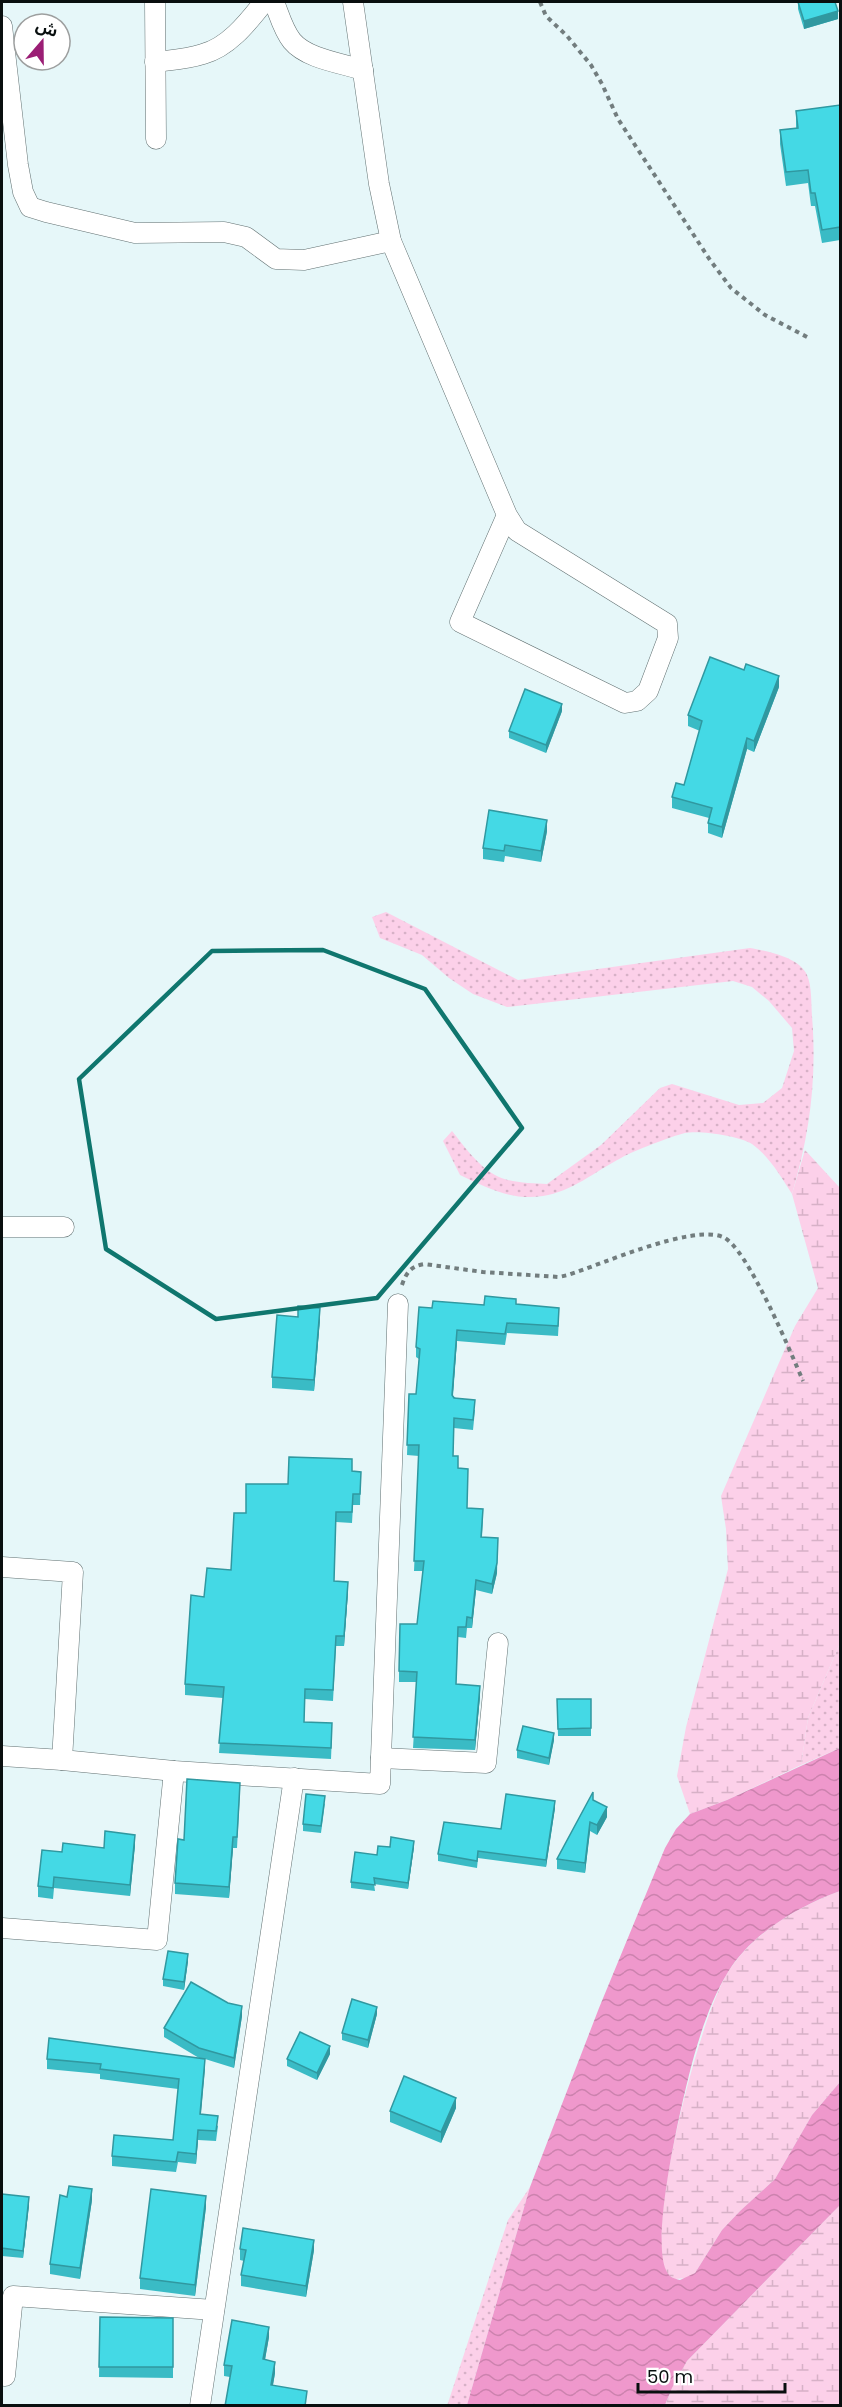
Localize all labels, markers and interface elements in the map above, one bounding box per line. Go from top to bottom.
north arrow [12,12,72,72]
text: ش [33,14,61,43]
scale bar [638,2356,785,2394]
text: 50 m [647,2364,693,2389]

